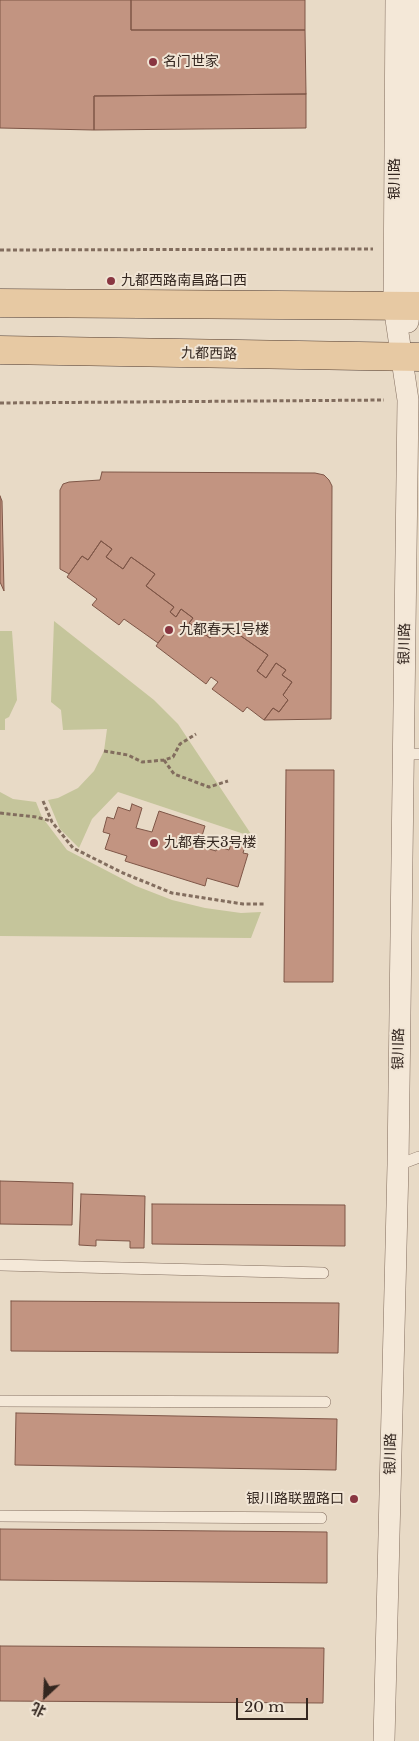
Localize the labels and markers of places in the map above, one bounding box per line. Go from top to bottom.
place label: 名门世家 [163,54,219,70]
marker: 名门世家 [147,56,159,68]
place label: 九都西路南昌路口西 [121,273,247,289]
marker: 九都西路南昌路口西 [105,275,117,287]
place label: 九都春天1号楼 [179,622,269,638]
marker: 九都春天1号楼 [163,624,175,636]
place label: 九都春天3号楼 [164,835,257,851]
marker: 九都春天3号楼 [148,837,160,849]
place label: 银川路联盟路口 [246,1491,344,1507]
marker: 银川路联盟路口 [348,1493,360,1505]

